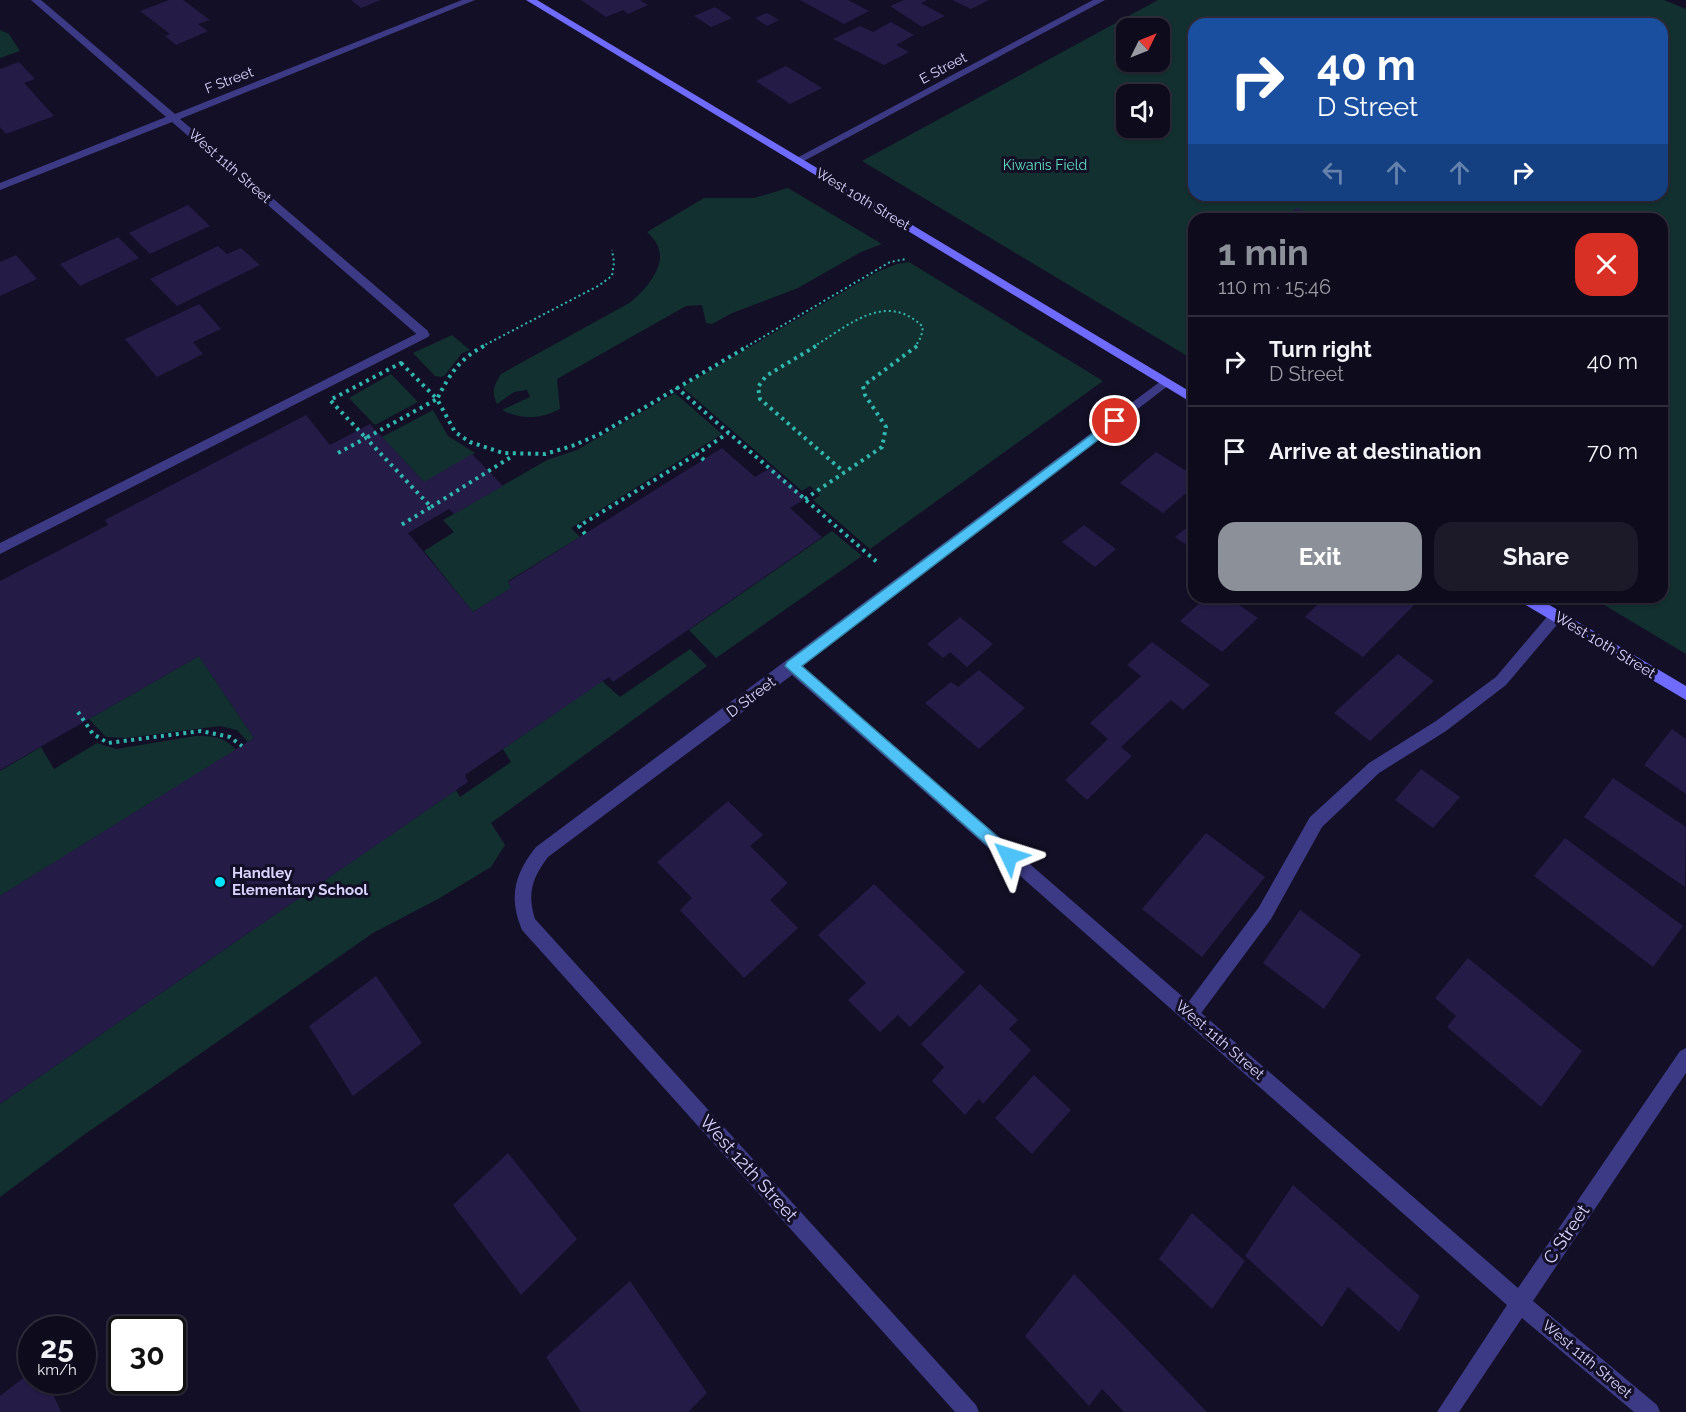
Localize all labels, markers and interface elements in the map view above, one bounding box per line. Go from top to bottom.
north arrow [1116,18,1170,72]
map controls [1116,18,1170,138]
text: 40 m [1317,41,1416,90]
icon: right [1218,42,1296,120]
street label: E Street [917,49,969,87]
street label: F Street [203,63,256,96]
button: sound [1116,84,1170,138]
text: D Street [1317,91,1418,122]
street label: West 11th Street [185,126,275,206]
icon: left [1317,156,1350,189]
icon: ahead [1380,156,1413,189]
icon: ahead [1443,156,1476,189]
icon: right [1506,156,1539,189]
park label: Kiwanis Field [1003,157,1087,173]
street label: West 10th Street [813,165,913,234]
text: 1 min [1218,231,1309,273]
button: close [1575,233,1638,296]
text: 110 m · 15:46 [1218,275,1331,299]
text: Turn right [1269,336,1372,362]
icon: right [1218,345,1251,378]
text: 40 m [1587,348,1638,374]
text: D Street [1269,362,1344,386]
pin [1089,395,1140,446]
icon: arrive [1098,404,1131,437]
icon: arrive [1218,435,1251,468]
text: Arrive at destination [1269,438,1482,464]
text: 70 m [1587,438,1638,464]
button: Exit [1218,522,1422,591]
button: Share [1434,522,1638,591]
street label: West 10th Street [1551,608,1659,682]
street label: D Street [723,673,779,721]
position arrow [977,824,1041,888]
place label: Handley Elementary School [232,864,368,899]
marker: Handley Elementary School [213,875,227,889]
street label: West 11th Street [1172,997,1268,1083]
street label: West 12th Street [696,1111,802,1225]
street label: C Street [1539,1200,1593,1268]
speed limit sign: 30 [108,1316,186,1394]
street label: West 11th Street [1538,1316,1636,1402]
text: 25 [40,1330,74,1365]
text: km/h [37,1361,77,1379]

